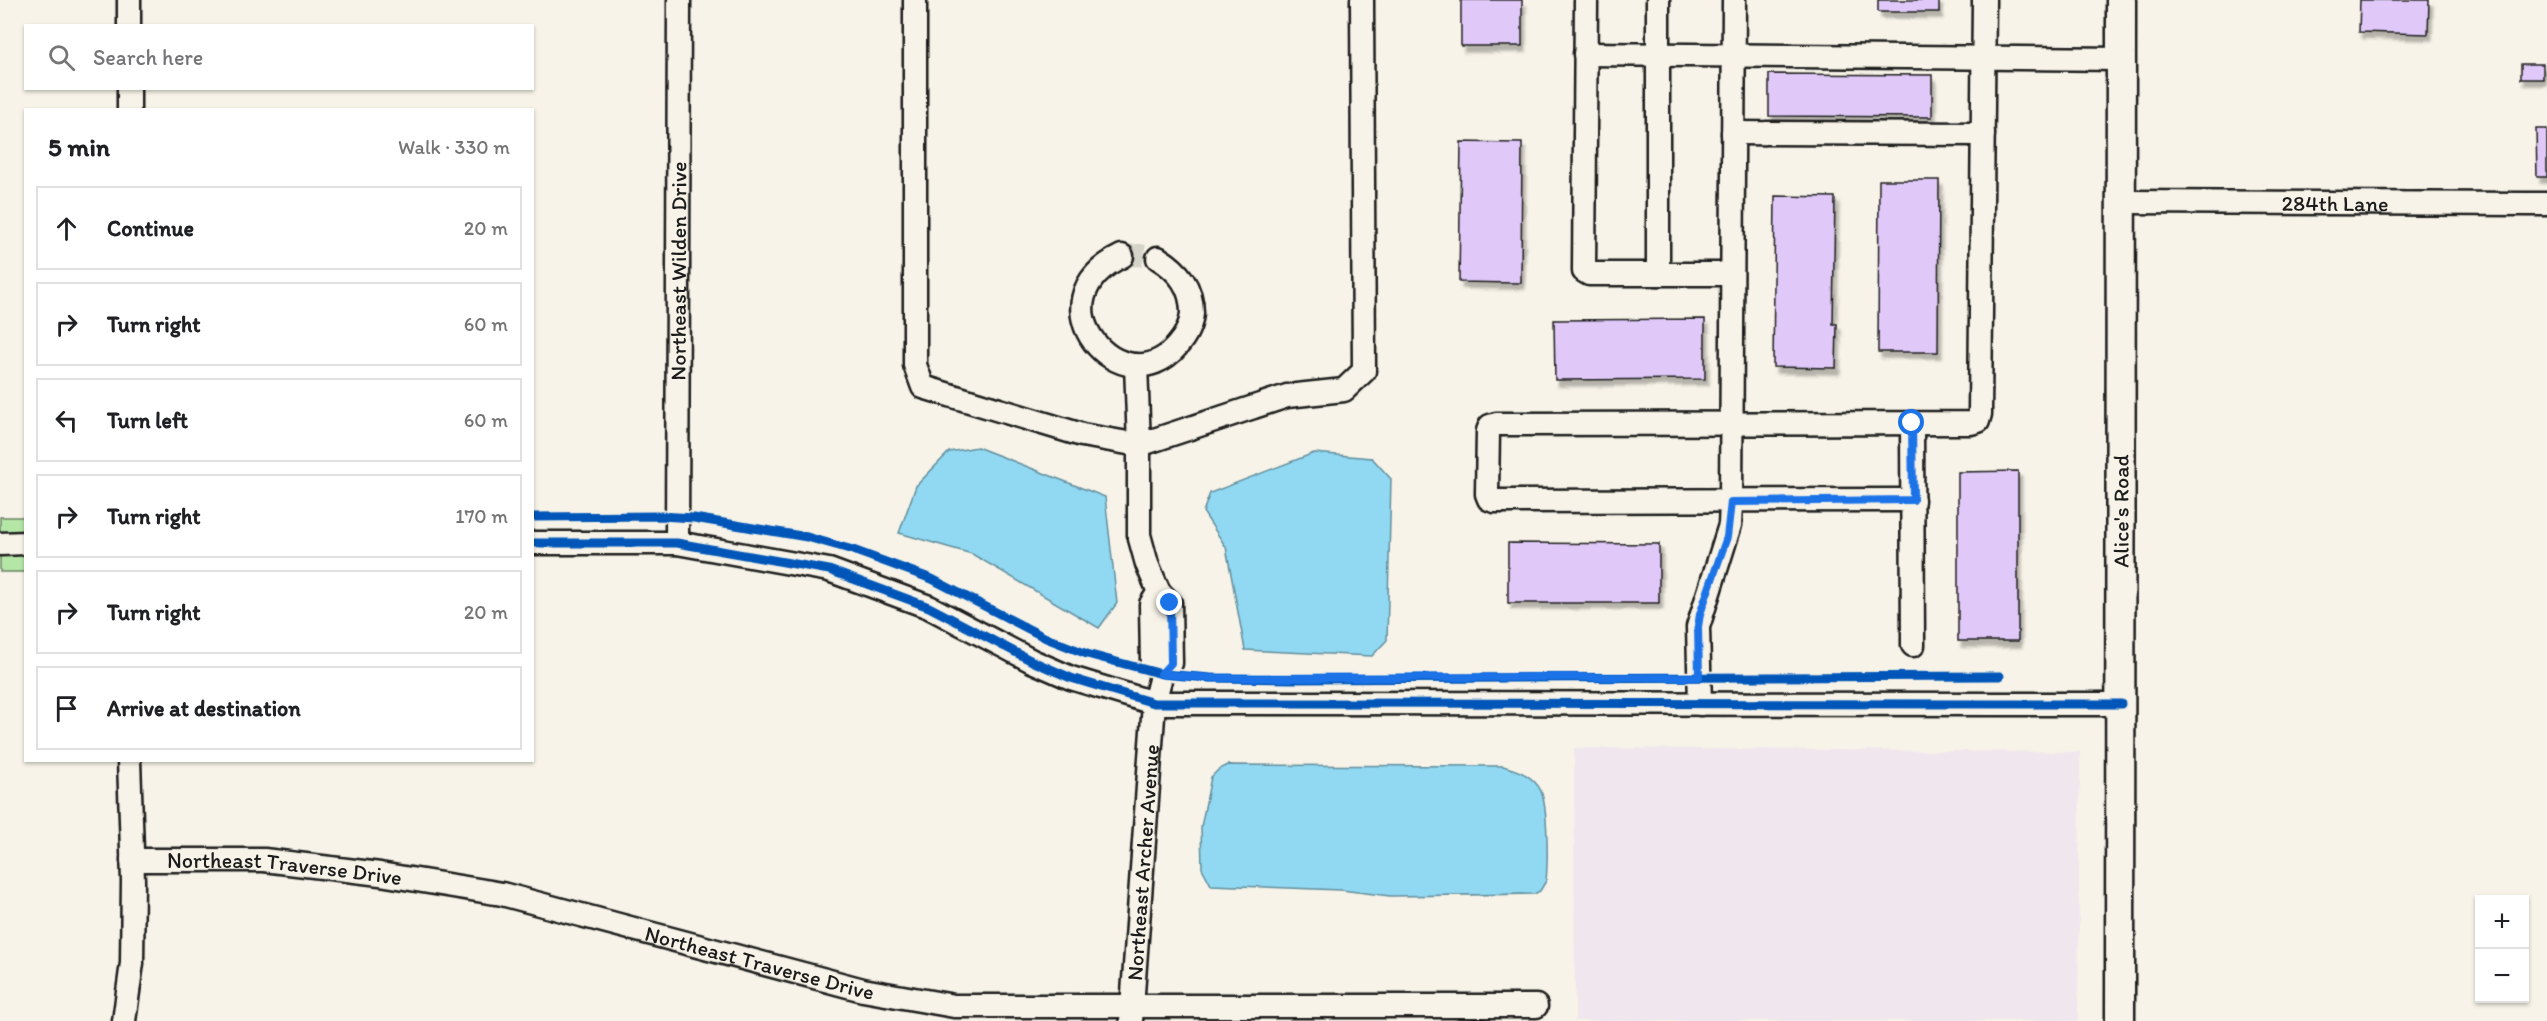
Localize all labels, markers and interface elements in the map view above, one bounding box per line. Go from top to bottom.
search box [24,24,534,90]
icon: search [45,41,78,74]
text: Search here [93,44,203,71]
text: 5 min [48,131,110,163]
text: Walk · 330 m [398,135,510,159]
street label: Northeast Wilden Drive [665,161,692,381]
street label: 284th Lane [2281,190,2389,217]
icon: ahead [50,212,83,245]
text: Continue [107,215,194,242]
text: 20 m [464,216,508,240]
icon: right [50,308,83,341]
text: Turn right [107,311,201,338]
text: 60 m [464,312,508,336]
icon: left [50,404,83,437]
text: Turn left [107,407,188,434]
text: 60 m [464,408,508,432]
route start [1898,409,1924,435]
street label: Alice's Road [2107,454,2135,568]
icon: right [50,500,83,533]
text: Turn right [107,503,201,530]
text: 170 m [455,504,508,528]
route end [1156,589,1182,615]
icon: right [50,596,83,629]
text: Turn right [107,599,201,626]
text: 20 m [464,600,508,624]
icon: arrive [50,692,83,725]
text: Arrive at destination [107,695,301,722]
street label: Northeast Archer Avenue [1121,743,1165,982]
street label: Northeast Traverse Drive [167,847,404,891]
map controls [2475,895,2529,1003]
button: + [2475,895,2529,949]
street label: Northeast Traverse Drive [642,920,876,1006]
button: − [2475,949,2529,1003]

